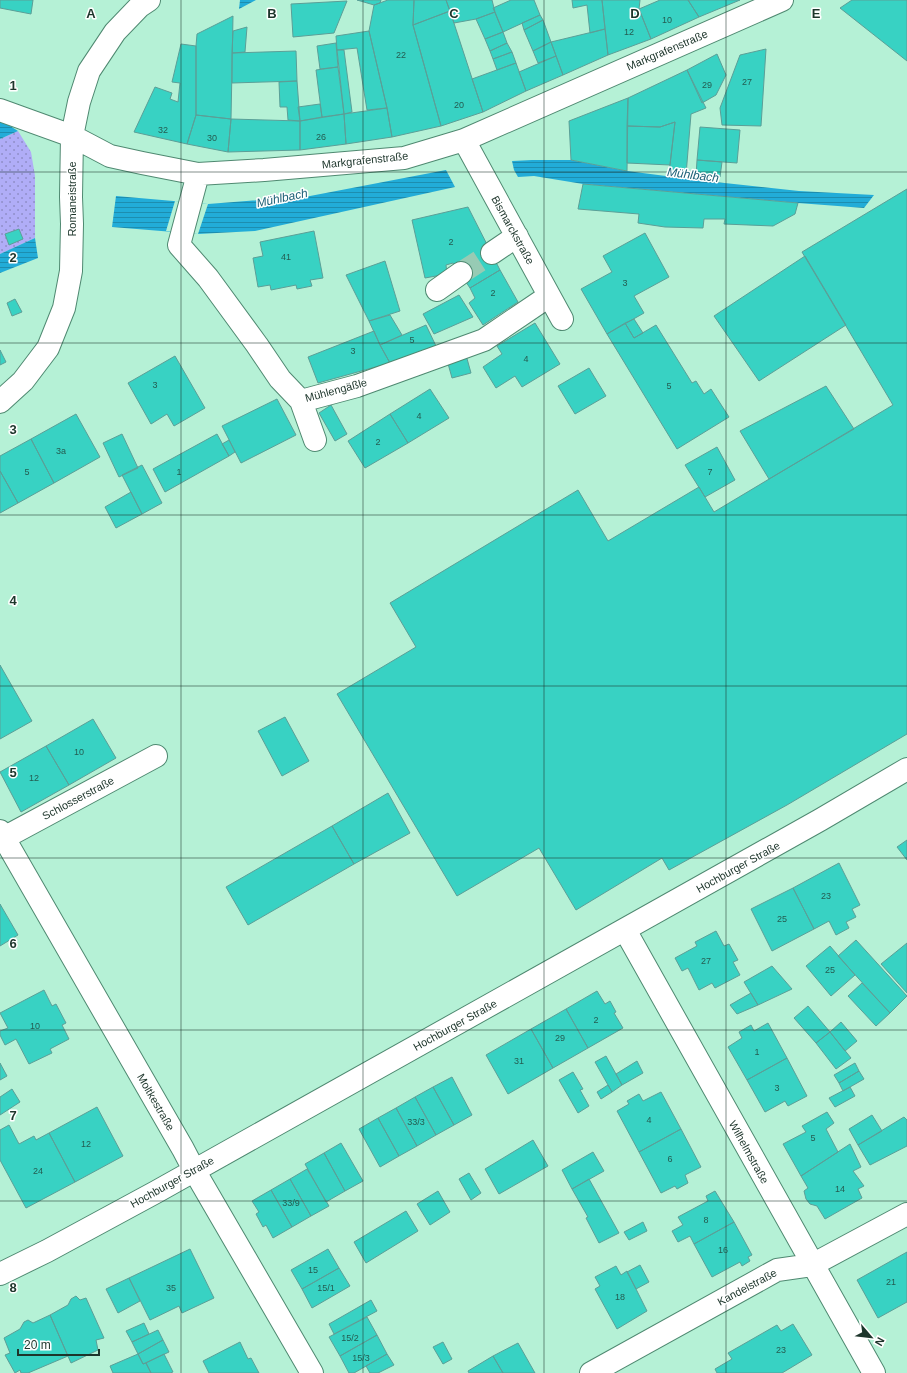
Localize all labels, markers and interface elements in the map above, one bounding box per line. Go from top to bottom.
text: A [86,6,96,21]
text: B [267,6,277,21]
text: C [449,6,459,21]
text: D [630,6,640,21]
text: E [812,6,821,21]
house number: 10 [662,15,672,25]
house number: 12 [624,27,634,37]
street label: Markgrafenstraße [625,28,709,72]
house number: 22 [396,50,406,60]
house number: 27 [742,77,752,87]
text: 1 [9,78,17,93]
house number: 29 [702,80,712,90]
house number: 20 [454,100,464,110]
house number: 32 [158,125,168,135]
house number: 26 [316,132,326,142]
house number: 30 [207,133,217,143]
street label: Markgrafenstraße [321,149,409,171]
street label: Romaneistraße [66,161,78,237]
water label: Mühlbach [666,165,720,185]
water label: Mühlbach [255,186,309,210]
street label: Bismarckstraße [489,194,537,266]
house number: 2 [448,237,454,247]
text: 2 [9,250,17,265]
house number: 41 [281,252,291,262]
house number: 3 [622,278,628,288]
house number: 2 [490,288,496,298]
house number: 5 [409,335,415,345]
house number: 3 [350,346,356,356]
house number: 4 [523,354,529,364]
street label: Mühlengäßle [304,376,368,404]
house number: 3 [152,380,158,390]
house number: 5 [666,381,672,391]
house number: 4 [416,411,422,421]
text: 3 [9,422,17,437]
house number: 2 [375,437,381,447]
house number: 3a [56,446,66,456]
house number: 5 [24,467,30,477]
house number: 1 [176,467,182,477]
house number: 7 [707,467,713,477]
text: 4 [9,593,17,608]
house number: 10 [74,747,84,757]
text: 5 [9,765,17,780]
house number: 12 [29,773,39,783]
street label: Schlosserstraße [40,774,116,822]
street label: Hochburger Straße [694,839,782,895]
house number: 23 [821,891,831,901]
house number: 25 [777,914,787,924]
text: 6 [9,936,17,951]
house number: 27 [701,956,711,966]
house number: 25 [825,965,835,975]
street label: Hochburger Straße [411,997,499,1053]
house number: 2 [593,1015,599,1025]
house number: 10 [30,1021,40,1031]
house number: 29 [555,1033,565,1043]
house number: 1 [754,1047,760,1057]
house number: 31 [514,1056,524,1066]
street label: Moltkestraße [135,1071,177,1133]
house number: 3 [774,1083,780,1093]
text: 7 [9,1108,17,1123]
house number: 4 [646,1115,652,1125]
house number: 33/3 [407,1117,425,1127]
street label: Wilhelmstraße [727,1118,771,1186]
house number: 5 [810,1133,816,1143]
house number: 12 [81,1139,91,1149]
street label: Hochburger Straße [128,1154,216,1210]
house number: 6 [667,1154,673,1164]
house number: 24 [33,1166,43,1176]
house number: 14 [835,1184,845,1194]
house number: 33/9 [282,1198,300,1208]
house number: 8 [703,1215,709,1225]
house number: 16 [718,1245,728,1255]
house number: 15 [308,1265,318,1275]
street label: Kandelstraße [715,1266,779,1308]
house number: 21 [886,1277,896,1287]
text: 8 [9,1280,17,1295]
house number: 35 [166,1283,176,1293]
house number: 15/1 [317,1283,335,1293]
house number: 18 [615,1292,625,1302]
north arrow [851,1317,891,1357]
scale bar [18,1331,99,1357]
house number: 15/2 [341,1333,359,1343]
text: N [873,1335,887,1348]
text: 20 m [24,1338,51,1352]
house number: 23 [776,1345,786,1355]
house number: 15/3 [352,1353,370,1363]

